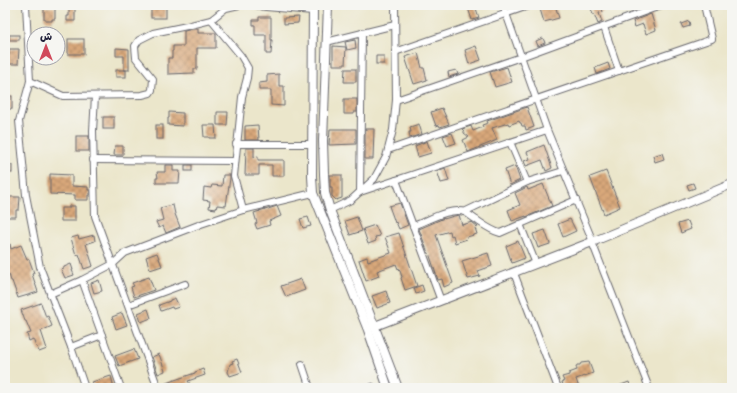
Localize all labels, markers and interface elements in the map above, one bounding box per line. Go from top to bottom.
north arrow [26,26,66,66]
text: ش [40,29,52,43]

